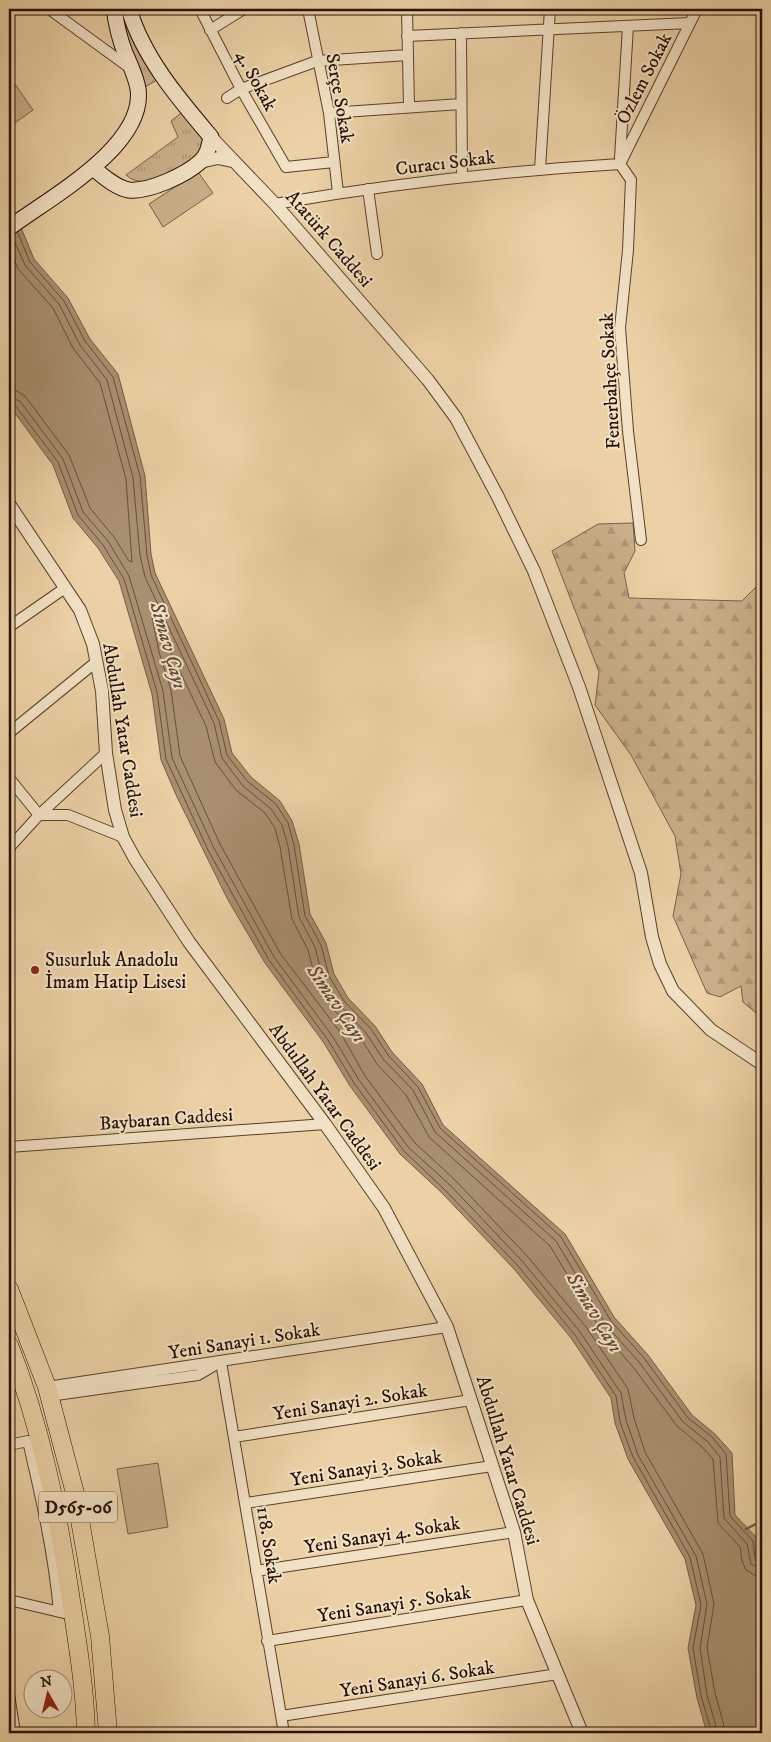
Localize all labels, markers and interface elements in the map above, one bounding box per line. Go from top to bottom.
street label: Özlem Sokak [611,28,677,128]
street label: 4. Sokak [230,46,282,116]
street label: Serçe Sokak [320,51,359,146]
street label: Curacı Sokak [394,146,497,181]
street label: Atatürk Caddesi [281,186,377,292]
street label: Fenerbahçe Sokak [595,311,626,450]
water label: Simav Çayı [143,598,192,692]
street label: Abdullah Yatar Caddesi [97,641,148,819]
place label: Susurluk Anadolu İmam Hatip Lisesi [45,949,186,994]
water label: Simav Çayı [300,959,371,1048]
marker: Susurluk Anadolu İmam Hatip Lisesi [29,964,41,976]
street label: Abdullah Yatar Caddesi [264,1019,386,1175]
street label: Baybaran Caddesi [99,1103,234,1136]
water label: Simav Çayı [559,1267,627,1357]
street label: Yeni Sanayi 1. Sokak [167,1318,322,1365]
street label: Abdullah Yatar Caddesi [471,1373,544,1548]
street label: Yeni Sanayi 2. Sokak [272,1379,430,1426]
street label: Yeni Sanayi 3. Sokak [289,1445,444,1492]
road number: D565-06 [39,1491,117,1522]
street label: 118. Sokak [251,1505,286,1586]
street label: Yeni Sanayi 4. Sokak [303,1512,462,1559]
street label: Yeni Sanayi 5. Sokak [316,1581,473,1628]
street label: Yeni Sanayi 6. Sokak [338,1656,497,1703]
north arrow [22,1670,72,1720]
text: N [39,1672,54,1692]

